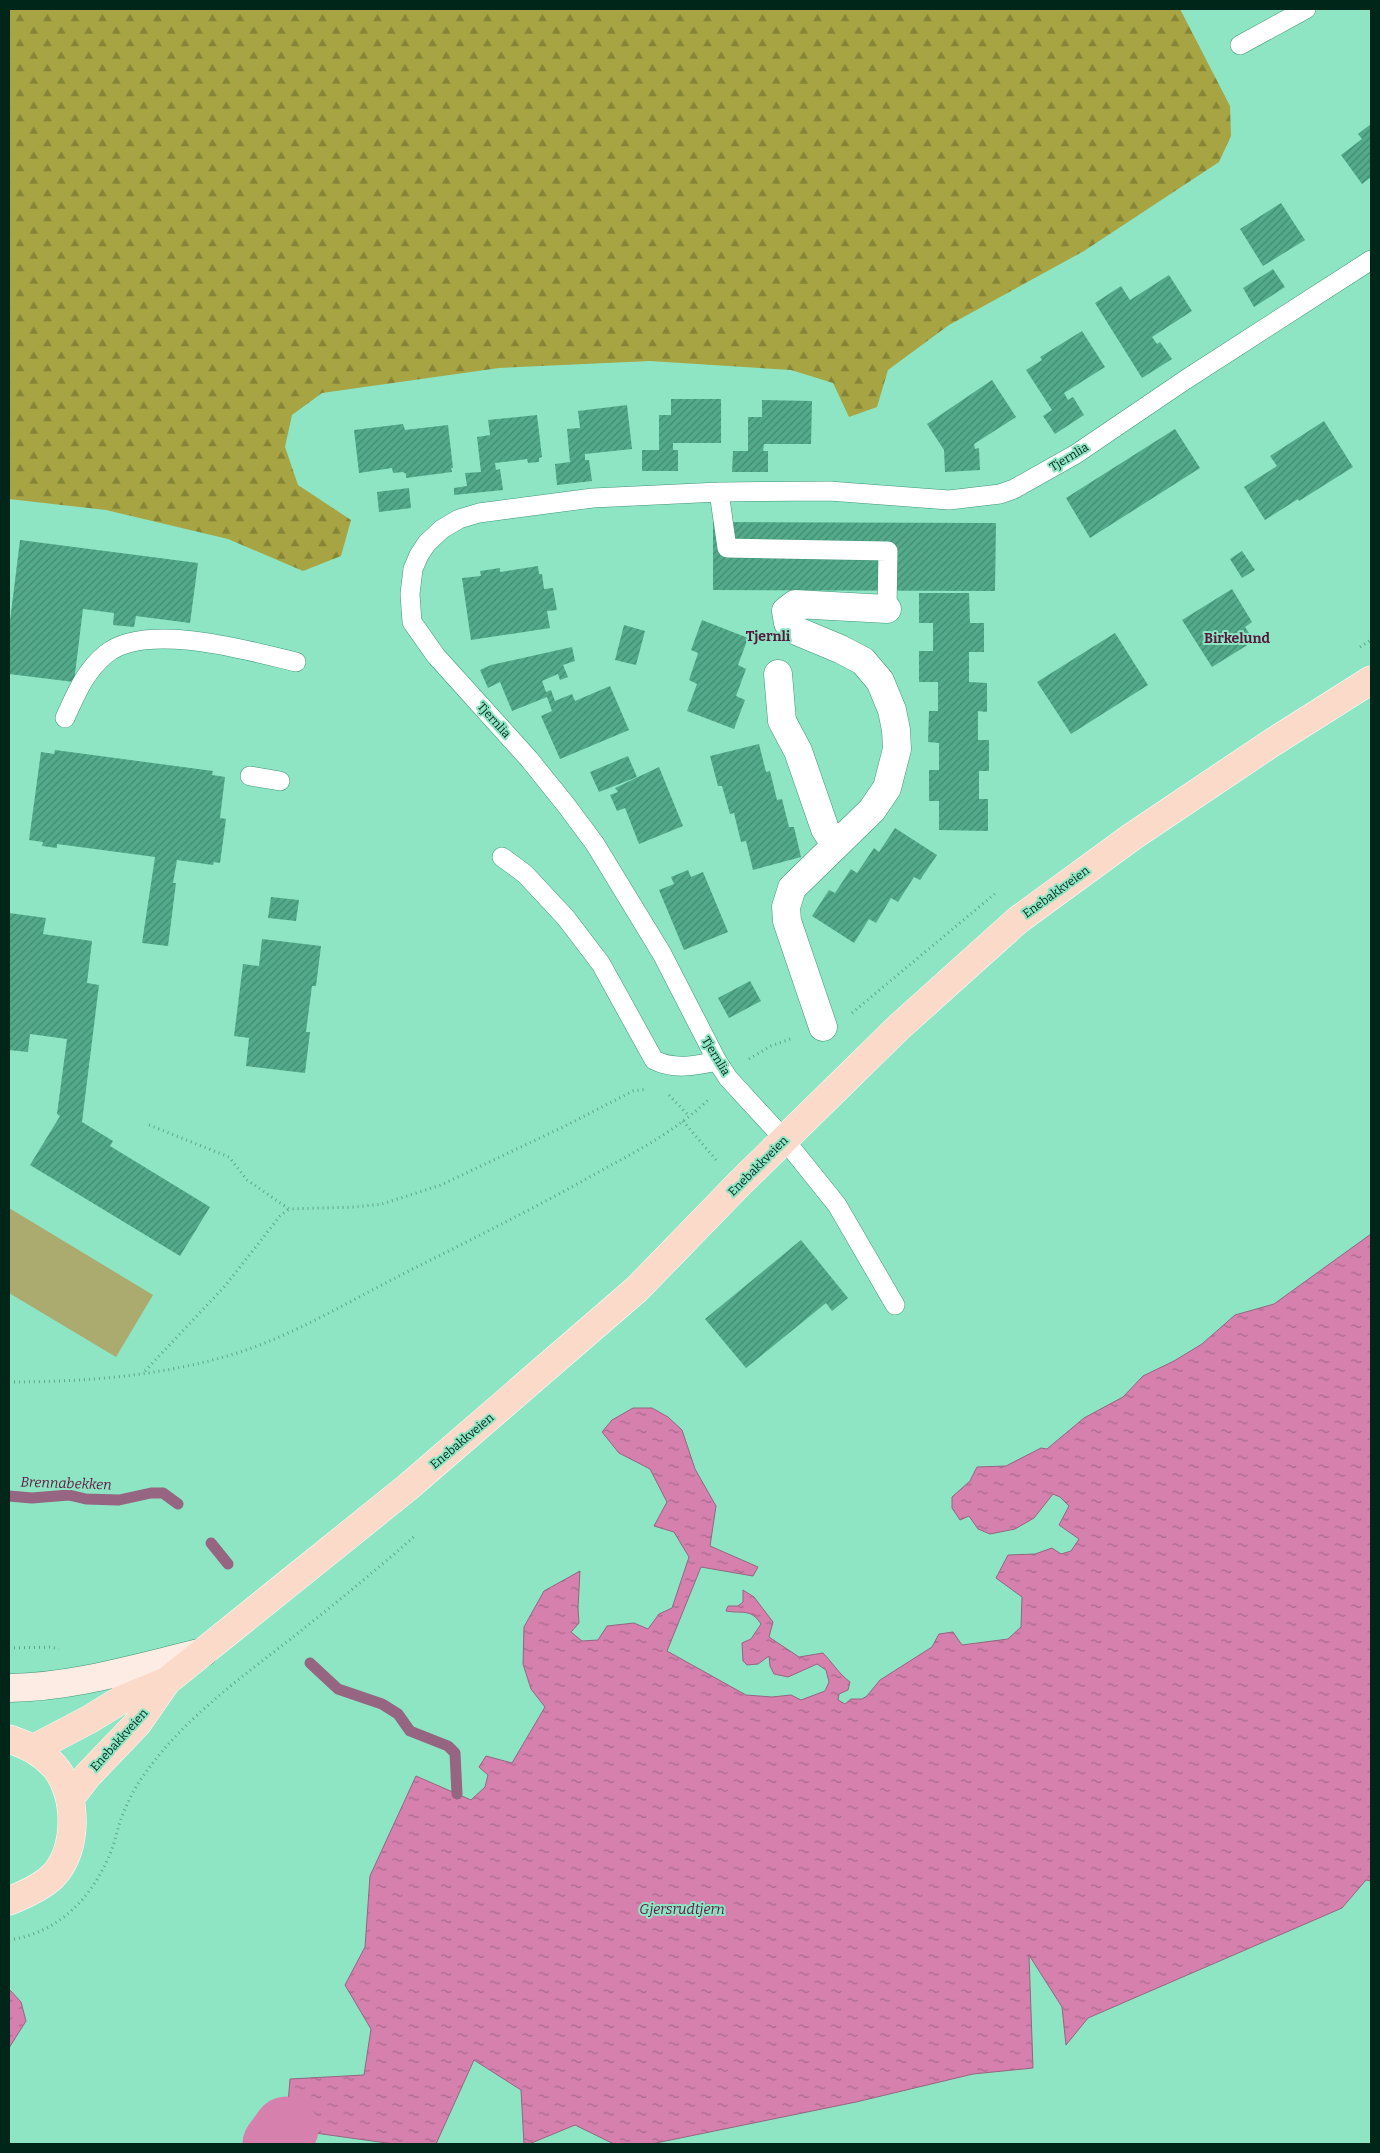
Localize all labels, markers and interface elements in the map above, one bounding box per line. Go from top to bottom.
street label: Tjernlia [1047,440,1091,474]
district label: Tjernli [746,628,791,645]
district label: Birkelund [1204,630,1270,647]
street label: Tjernlia [474,699,514,741]
street label: Enebakkveien [1020,863,1092,921]
street label: Tjernlia [699,1034,733,1078]
street label: Enebakkveien [725,1133,791,1199]
street label: Enebakkveien [427,1410,497,1472]
water label: Brennabekken [20,1473,112,1494]
street label: Enebakkveien [87,1706,151,1774]
water label: Gjersrudtjern [639,1901,725,1918]

